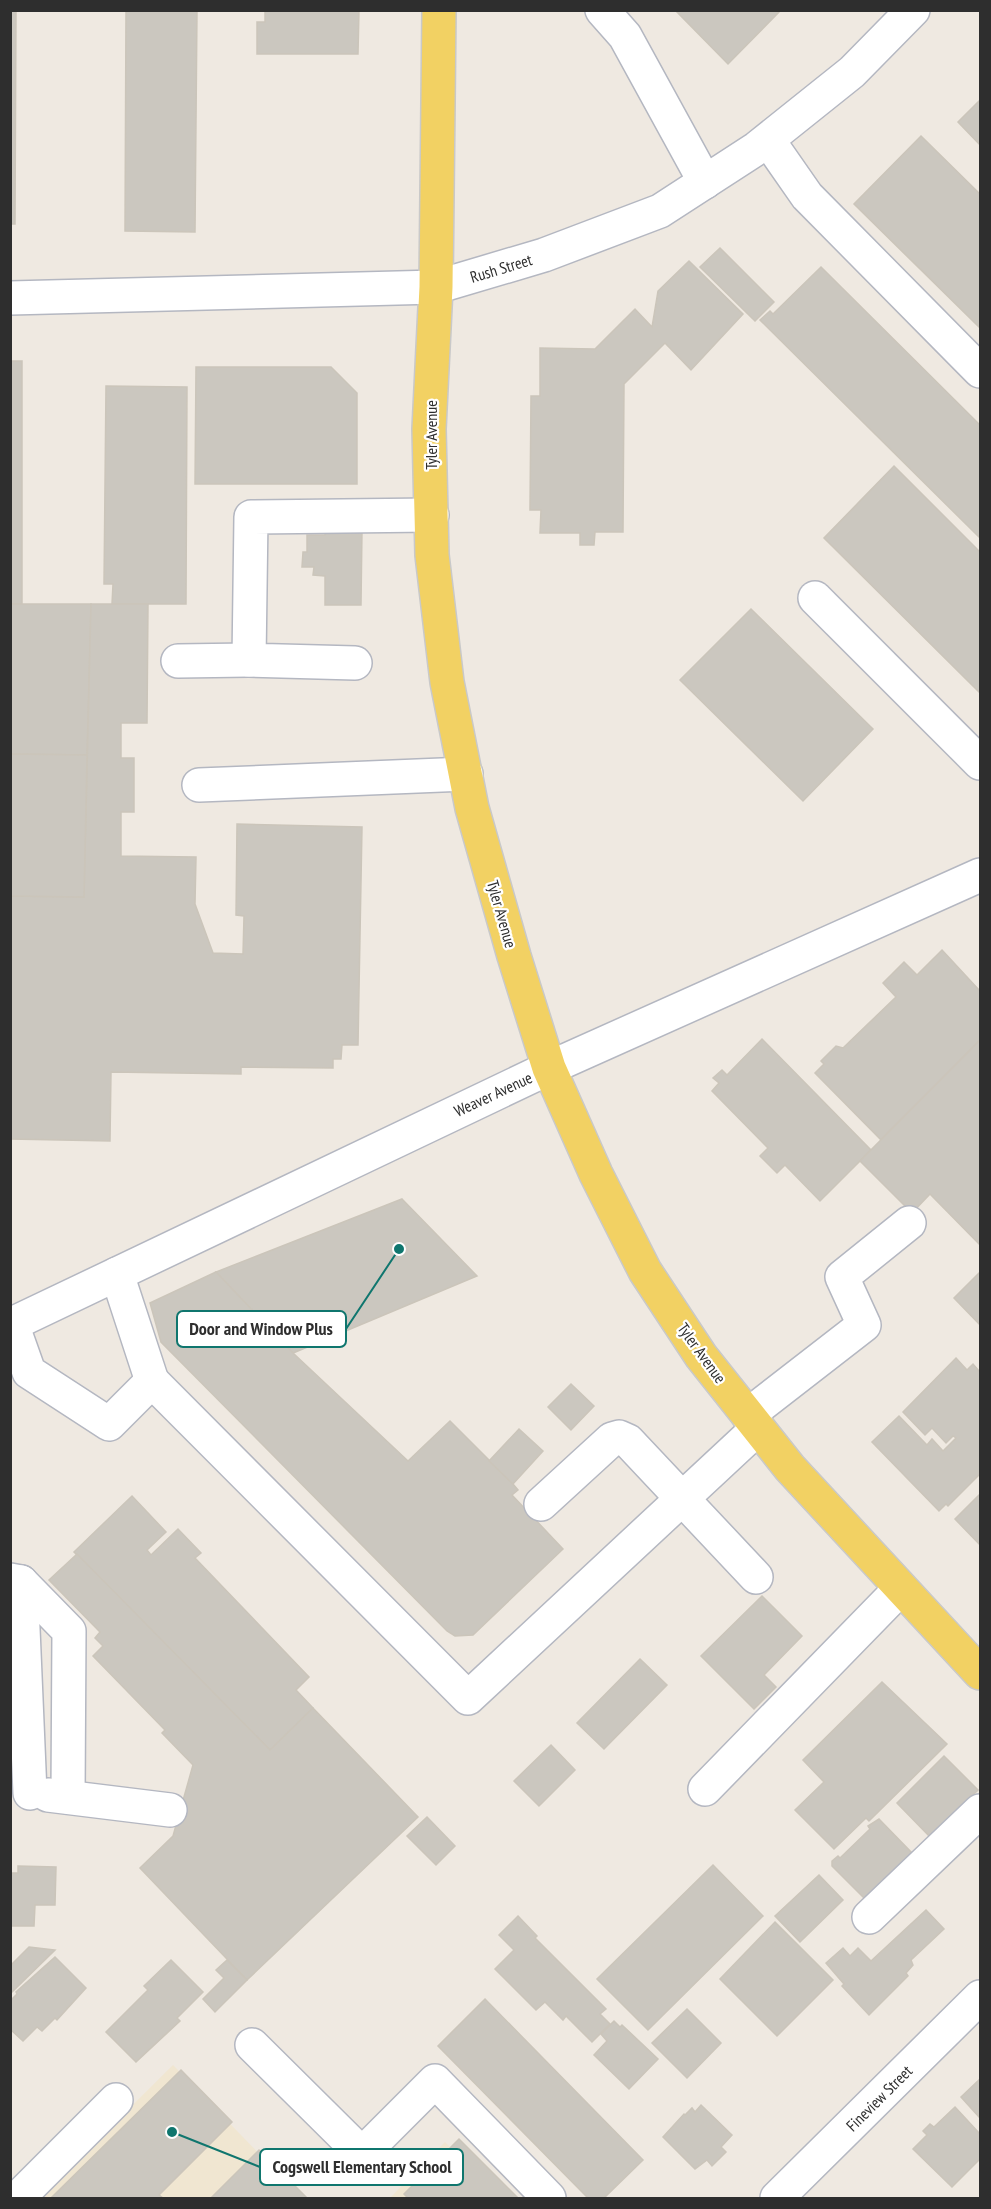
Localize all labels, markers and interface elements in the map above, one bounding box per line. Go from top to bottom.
street label: Rush Street [468,249,535,287]
street label: Tyler Avenue [421,400,441,470]
street label: Tyler Avenue [483,878,521,950]
street label: Weaver Avenue [451,1067,535,1121]
callout: Door and Window Plus [177,1311,346,1347]
text: Door and Window Plus [189,1317,333,1340]
street label: Tyler Avenue [673,1319,731,1387]
street label: Fineview Street [842,2060,917,2135]
callout: Cogswell Elementary School [260,2149,463,2185]
text: Cogswell Elementary School [272,2155,452,2178]

